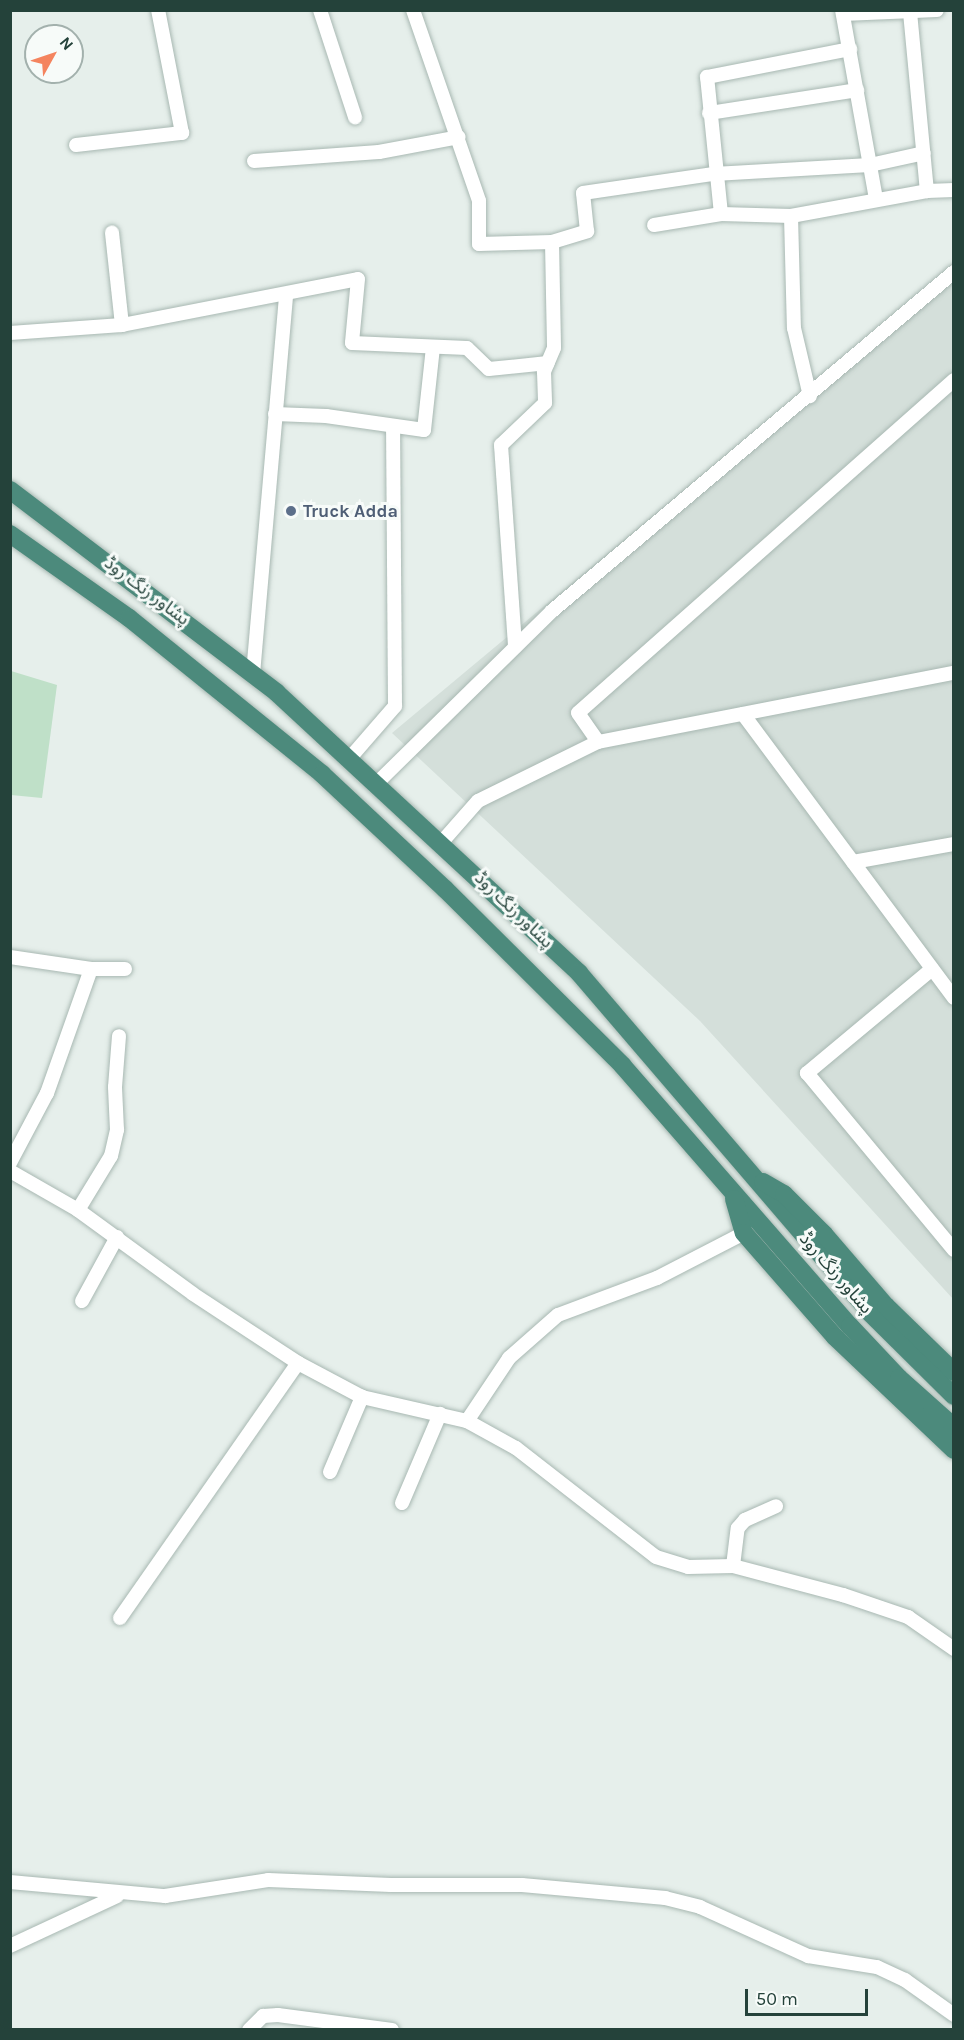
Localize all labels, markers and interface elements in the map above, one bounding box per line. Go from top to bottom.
north arrow [24,24,84,84]
text: N [56,33,78,54]
place label: Truck Adda [303,500,398,522]
marker: Truck Adda [284,504,298,518]
street label: پشاور رنگ روڈ [100,552,194,630]
street label: پشاور رنگ روڈ [470,867,558,953]
street label: پشاور رنگ روڈ [795,1228,877,1318]
scale bar [748,1977,871,2015]
text: 50 m [756,1988,798,2010]

